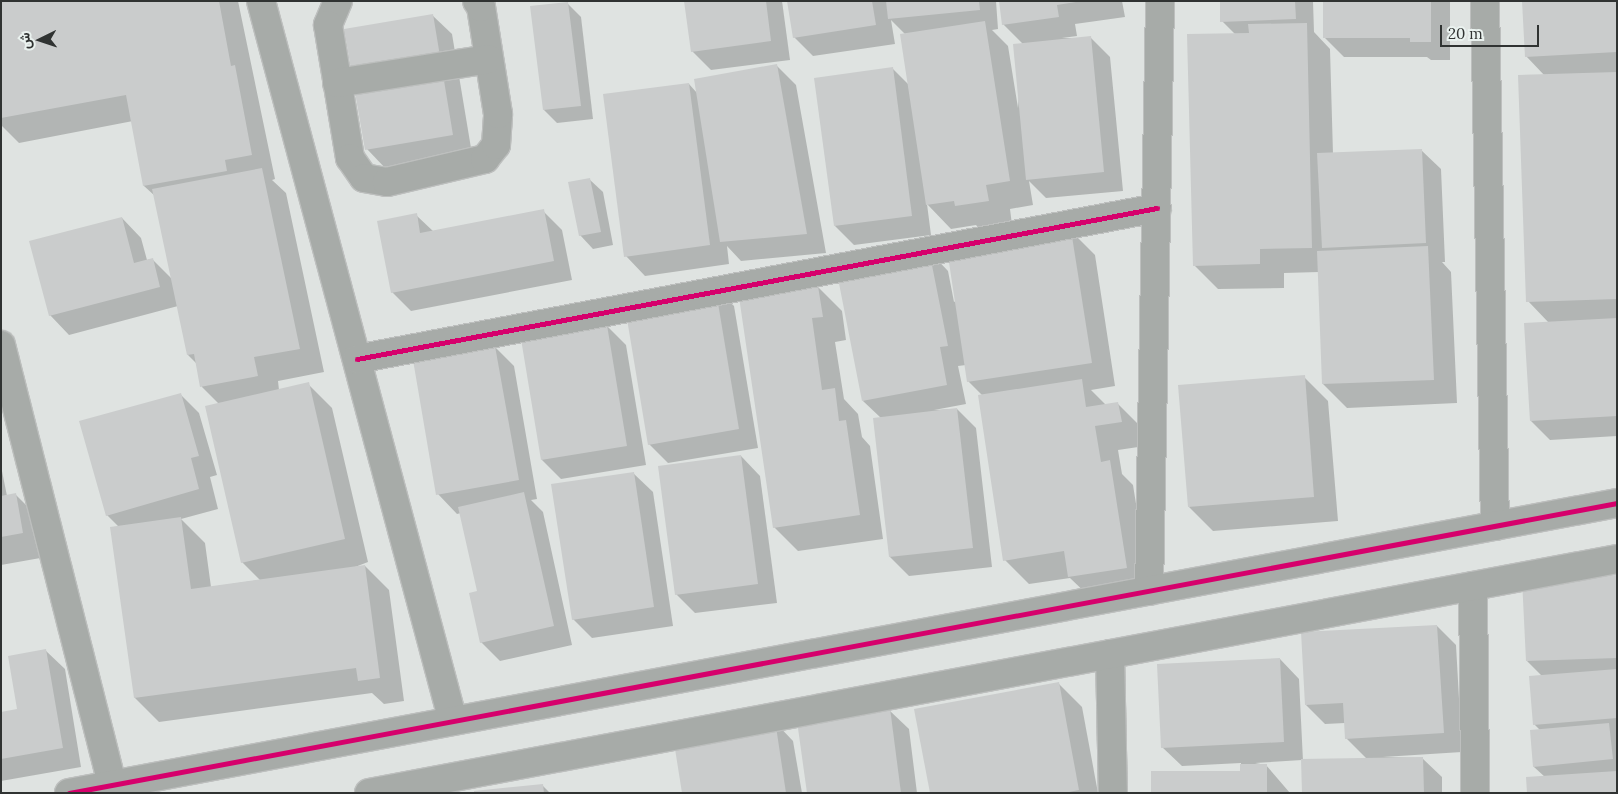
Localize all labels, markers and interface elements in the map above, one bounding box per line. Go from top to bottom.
north arrow [15,15,65,65]
scale bar [1443,15,1542,47]
text: 20 m [1448,24,1483,43]
text: ش [15,32,35,50]

